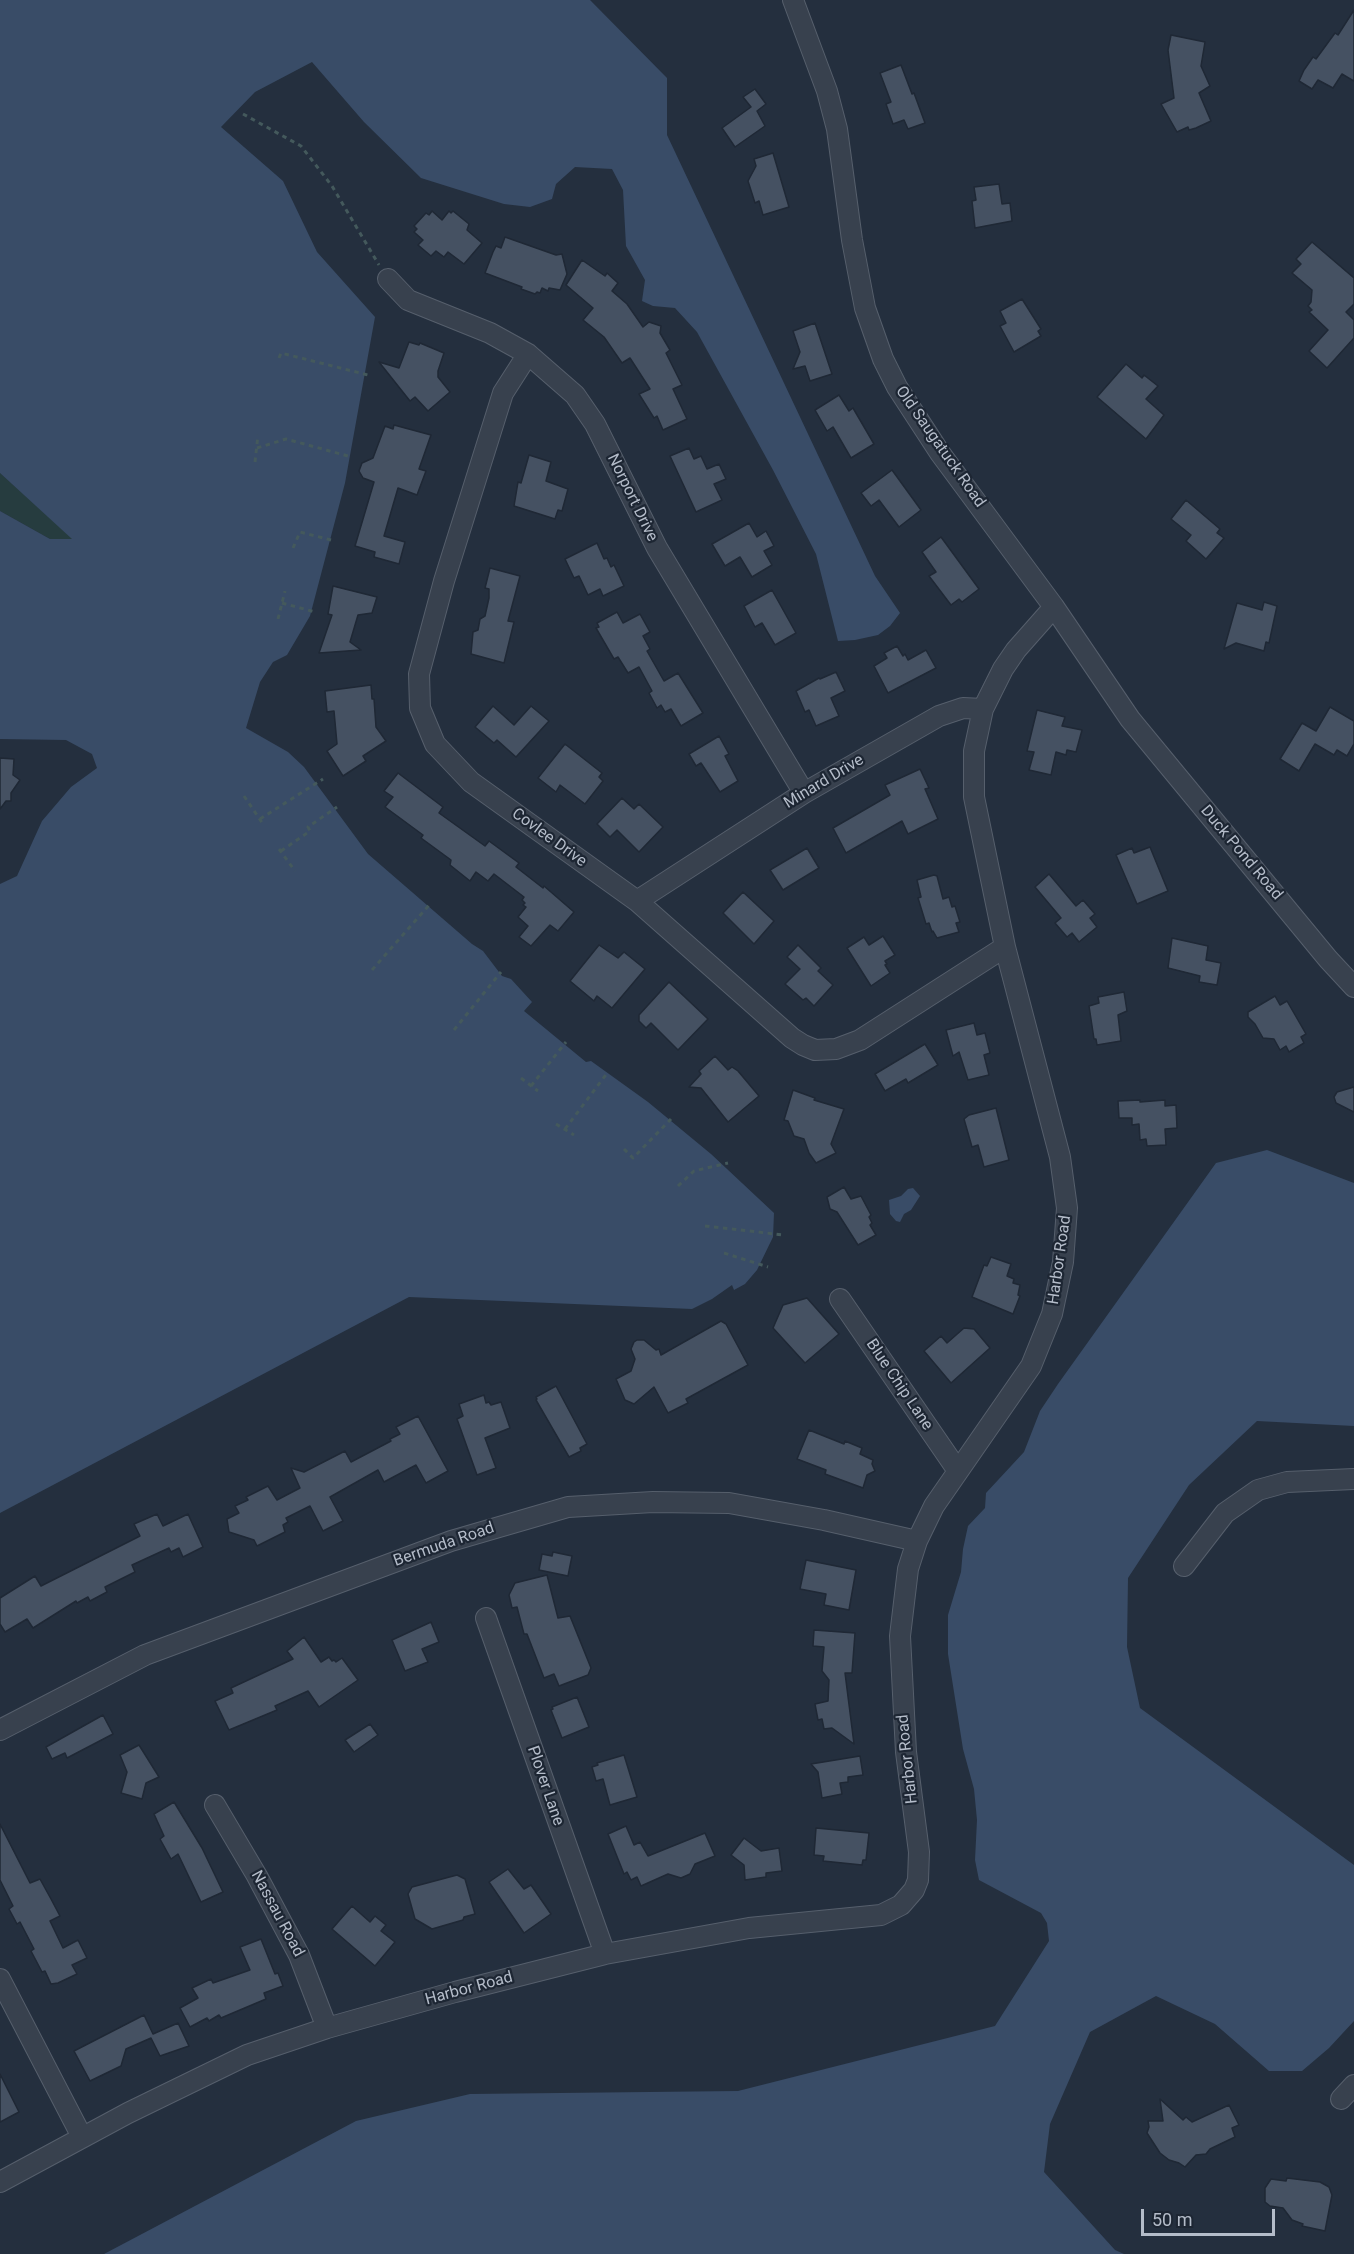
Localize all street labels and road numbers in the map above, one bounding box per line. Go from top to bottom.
street label: Old Saugatuck Road [891,383,989,511]
street label: Norport Drive [603,451,661,545]
street label: Minard Drive [781,751,867,813]
street label: Duck Pond Road [1196,802,1286,904]
street label: Covlee Drive [508,804,590,872]
street label: Harbor Road [1044,1214,1076,1306]
street label: Blue Chip Lane [861,1336,937,1434]
street label: Bermuda Road [391,1519,497,1571]
street label: Harbor Road [894,1713,922,1805]
street label: Plover Lane [522,1744,568,1828]
street label: Nassau Road [246,1868,308,1960]
street label: Harbor Road [423,1968,515,2010]

